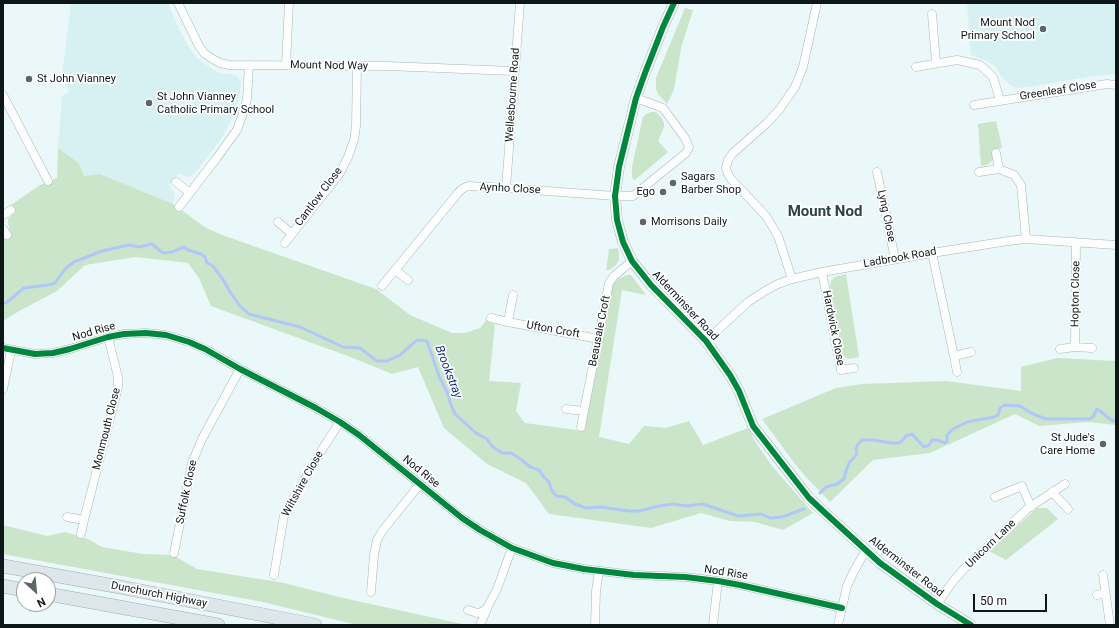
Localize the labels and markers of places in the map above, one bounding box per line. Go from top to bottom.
place label: Mount Nod Primary School [961,16,1035,42]
marker: Mount Nod Primary School [1038,24,1048,34]
place label: St John Vianney [37,72,116,86]
marker: St John Vianney [24,74,34,84]
place label: St John Vianney Catholic Primary School [157,90,274,116]
marker: St John Vianney Catholic Primary School [144,98,154,108]
place label: Sagars Barber Shop [681,170,741,196]
marker: Sagars Barber Shop [668,178,678,188]
place label: Ego [636,185,655,199]
marker: Ego [658,187,668,197]
place label: Morrisons Daily [651,215,727,229]
marker: Morrisons Daily [638,217,648,227]
place label: St Jude's Care Home [1040,431,1095,457]
marker: St Jude's Care Home [1098,439,1108,449]

